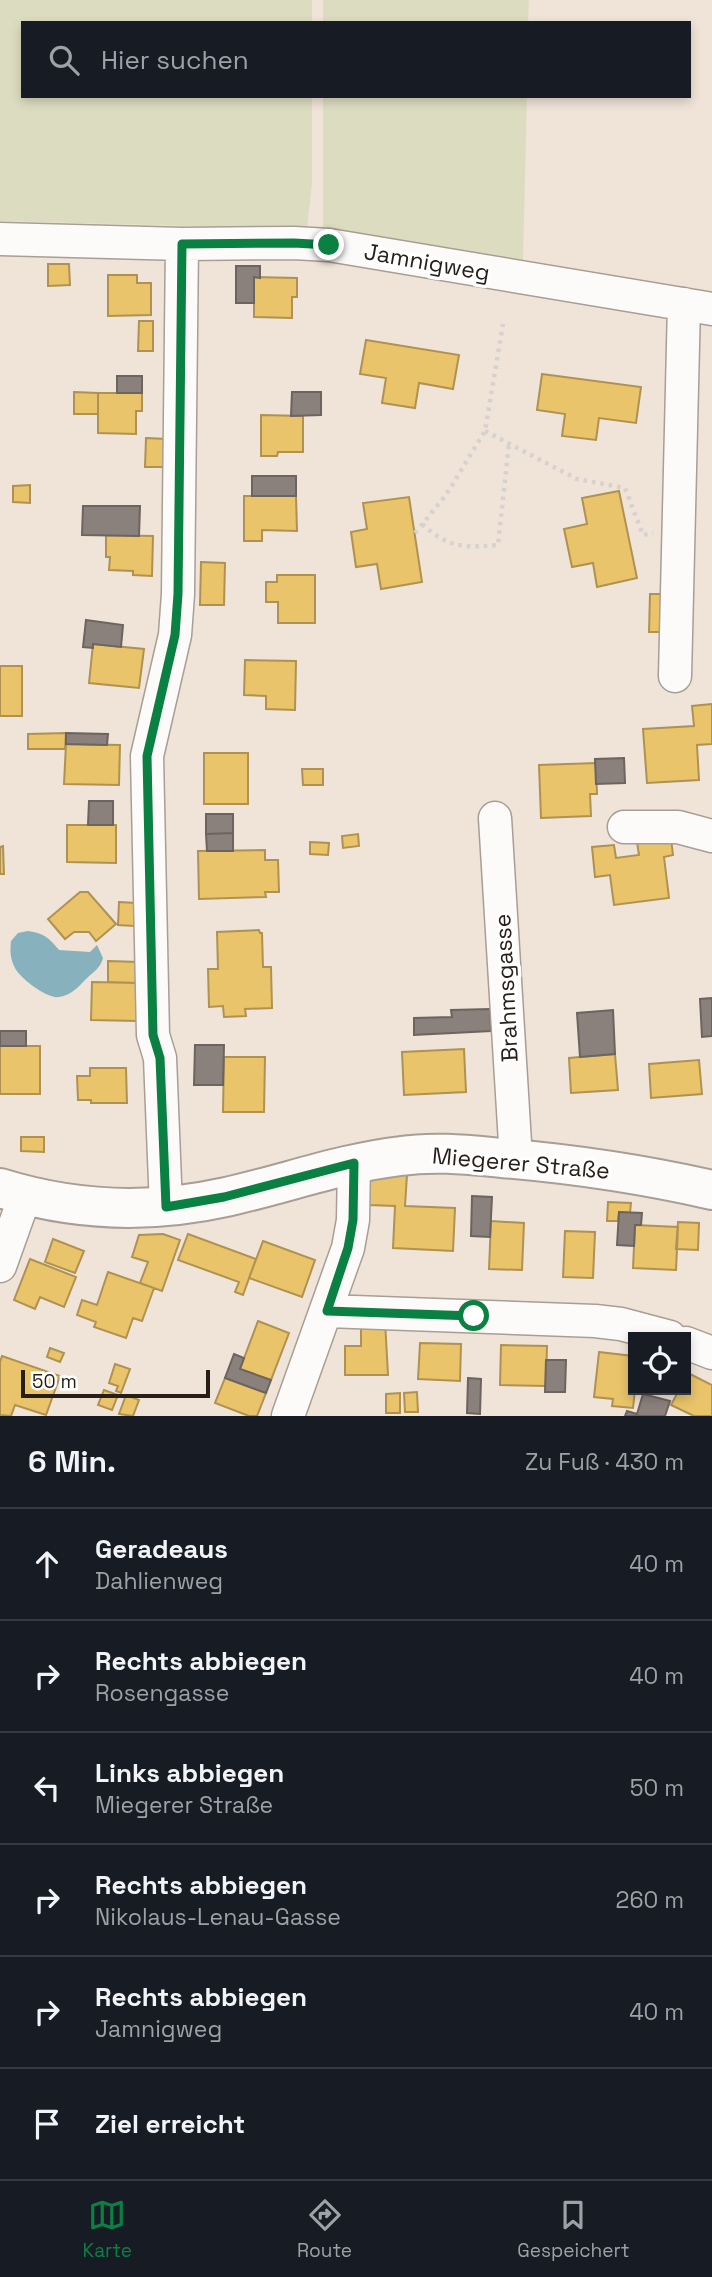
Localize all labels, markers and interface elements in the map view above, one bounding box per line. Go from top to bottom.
search box [21,21,691,98]
icon: search [45,41,83,79]
text: Hier suchen [101,43,249,77]
route end [313,229,344,260]
street label: Jamnigweg [362,236,492,288]
street label: Brahmsgasse [487,913,525,1063]
street label: Miegerer Straße [431,1140,611,1186]
route start [458,1300,489,1331]
map controls [628,1332,691,1395]
button: locate [628,1332,691,1395]
scale bar [21,1367,210,1399]
text: 50 m [32,1369,77,1394]
text: 6 Min. [28,1442,116,1481]
text: Zu Fuß · 430 m [525,1447,684,1477]
text: Geradeaus [95,1532,228,1566]
icon: ahead [28,1545,66,1583]
text: 40 m [629,1549,684,1579]
text: Dahlienweg [95,1566,223,1596]
text: Rechts abbiegen [95,1644,307,1678]
icon: right [28,1657,66,1695]
text: 40 m [629,1661,684,1691]
text: Rosengasse [95,1678,229,1708]
text: Links abbiegen [95,1756,284,1790]
icon: left [28,1769,66,1807]
text: 50 m [630,1773,684,1803]
text: Miegerer Straße [95,1790,273,1820]
text: Rechts abbiegen [95,1868,307,1902]
icon: right [28,1881,66,1919]
text: 260 m [616,1885,684,1915]
text: Nikolaus-Lenau-Gasse [95,1902,341,1932]
text: Rechts abbiegen [95,1980,307,2014]
icon: right [28,1993,66,2031]
text: 40 m [629,1997,684,2027]
text: Jamnigweg [95,2014,222,2044]
icon: arrive [28,2105,66,2143]
text: Ziel erreicht [95,2107,245,2141]
tab: Karte [83,2196,132,2263]
tab: Route [297,2196,352,2263]
tab: Gespeichert [517,2196,629,2263]

